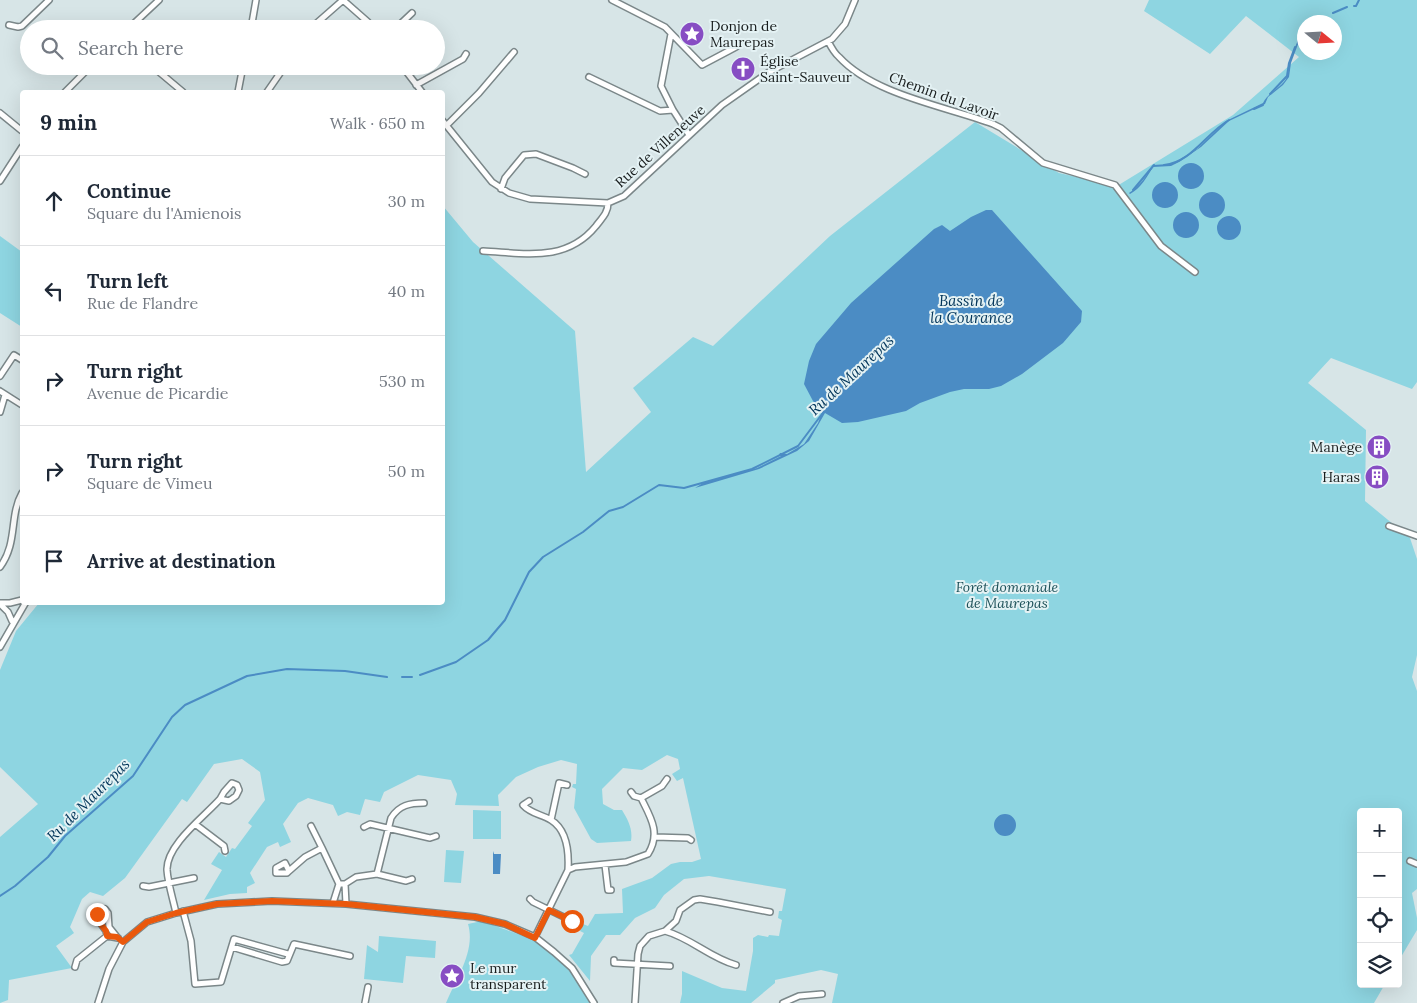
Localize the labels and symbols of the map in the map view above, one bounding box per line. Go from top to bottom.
north arrow [1297,15,1342,60]
place label: Donjon de Maurepas [710,17,777,51]
place icon: Donjon de Maurepas [679,21,705,47]
place label: Église Saint-Sauveur [760,52,852,86]
church icon: Église Saint-Sauveur [730,56,756,82]
street label: Chemin du Lavoir [887,68,1001,124]
street label: Rue de Villeneuve [611,101,709,191]
water label: Bassin de la Courance [930,291,1012,327]
water label: Ru de Maurepas [805,331,897,419]
building icon: Manège [1366,434,1392,460]
place label: Manège [1311,438,1362,456]
building icon: Haras [1364,464,1390,490]
place label: Haras [1322,468,1360,486]
park label: Forêt domaniale de Maurepas [956,578,1059,612]
water label: Ru de Maurepas [43,755,133,845]
route end [86,903,109,926]
route start [561,910,584,933]
place label: Le mur transparent [470,959,547,993]
place icon: Le mur transparent [439,963,465,989]

